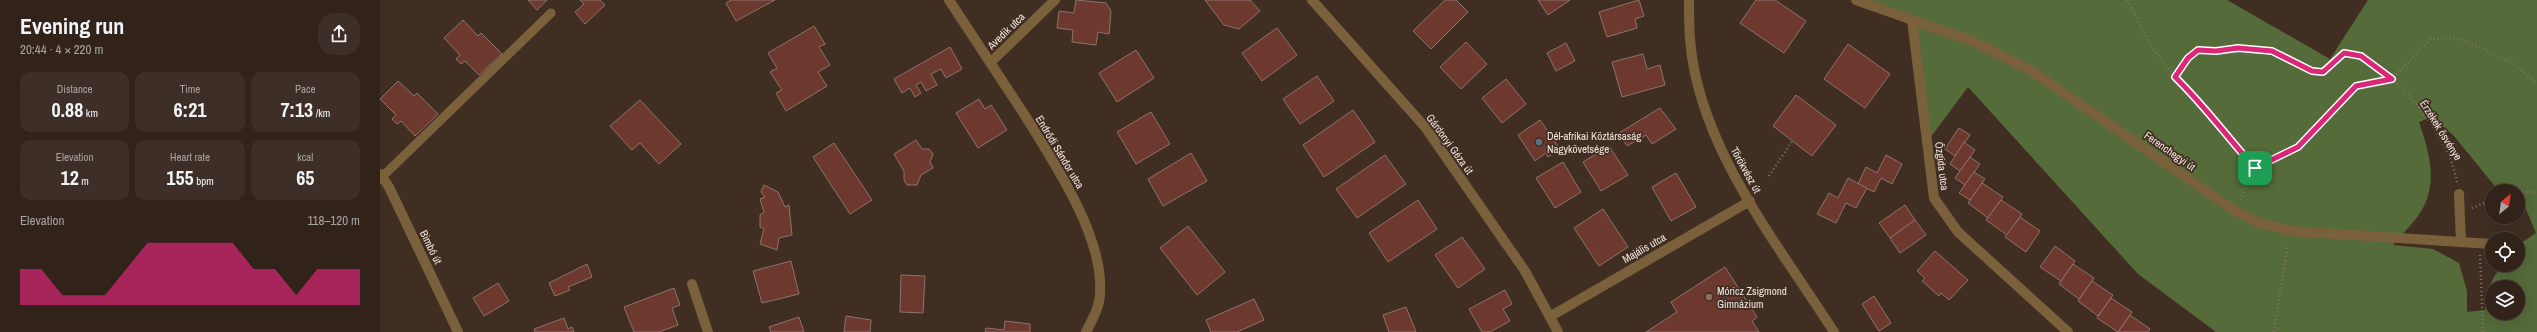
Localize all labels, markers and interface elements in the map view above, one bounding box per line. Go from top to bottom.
street label: Avedik utca [984,10,1028,53]
text: Evening run [20,11,124,41]
button: share [318,13,360,55]
text: 20:44 · 4 × 220 m [20,41,103,58]
text: Distance [57,82,92,96]
text: Time [180,82,200,96]
text: Pace [295,82,316,96]
text: 0.88 [51,96,83,123]
text: 6:21 [174,96,206,123]
text: 7:13 [280,96,313,123]
street label: Érzékek ösvénye [2417,97,2465,163]
text: km [83,106,98,120]
text: /km [313,106,330,120]
street label: Gárdonyi Géza út [1423,111,1477,177]
street label: Endrődi Sándor utca [1033,113,1087,191]
street label: Ferenchegyi út [2142,128,2199,174]
place label: Dél-afrikai Köztársaság Nagykövetsége [1547,129,1641,156]
marker: Dél-afrikai Köztársaság Nagykövetsége [1534,137,1544,147]
street label: Őzgida utca [1932,141,1952,191]
street label: Törökvész út [1728,144,1765,196]
text: Elevation [56,150,93,164]
text: Heart rate [170,150,210,164]
text: kcal [297,150,313,164]
pin [2238,151,2272,185]
icon: arrive [2244,157,2266,179]
text: 12 [61,164,79,191]
text: 155 [166,164,194,191]
text: 65 [296,164,314,191]
text: m [79,174,89,188]
text: bpm [194,174,214,188]
north arrow [2485,184,2525,224]
map controls [2485,184,2525,320]
text: Elevation [20,212,64,229]
text: 118–120 m [307,212,360,229]
street label: Bimbó út [417,228,445,267]
street label: Majális utca [1620,230,1668,266]
button: locate [2485,232,2525,272]
button: layers [2485,280,2525,320]
place label: Móricz Zsigmond Gimnázium [1717,284,1787,311]
marker: Móricz Zsigmond Gimnázium [1704,292,1714,302]

